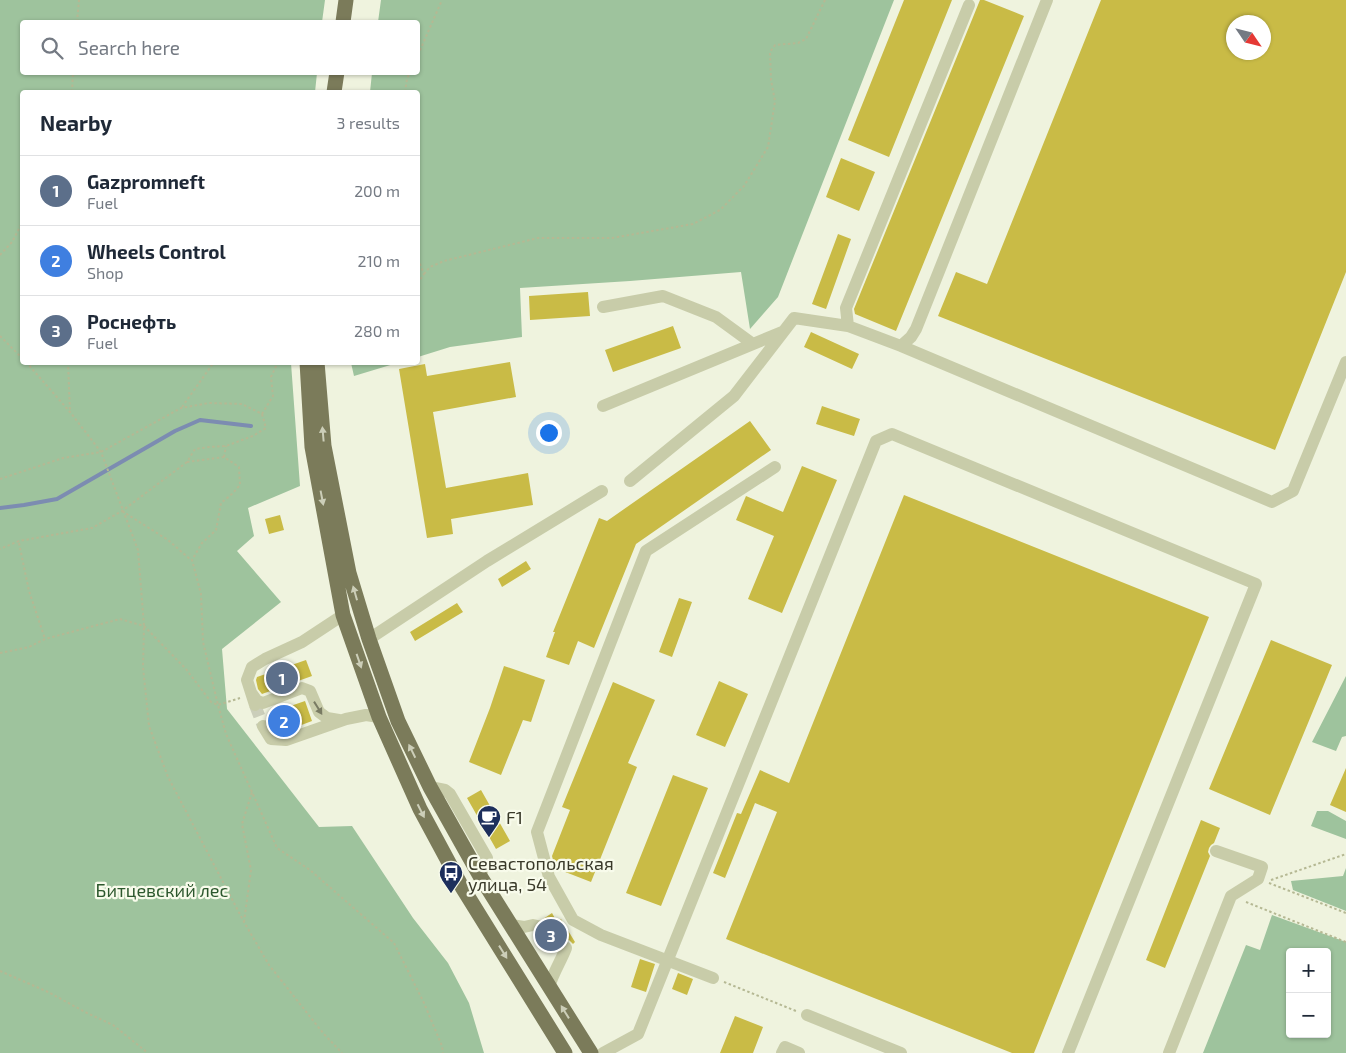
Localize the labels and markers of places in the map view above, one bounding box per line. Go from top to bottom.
pin: 1 [266,659,298,697]
pin: 2 [268,702,300,740]
cafe icon: F1 [476,804,502,838]
place label: F1 [506,806,523,828]
place label: Севастопольская улица, 54 [468,852,614,895]
bus stop icon: Севастопольская улица, 54 [438,860,464,894]
pin: 3 [535,916,567,954]

